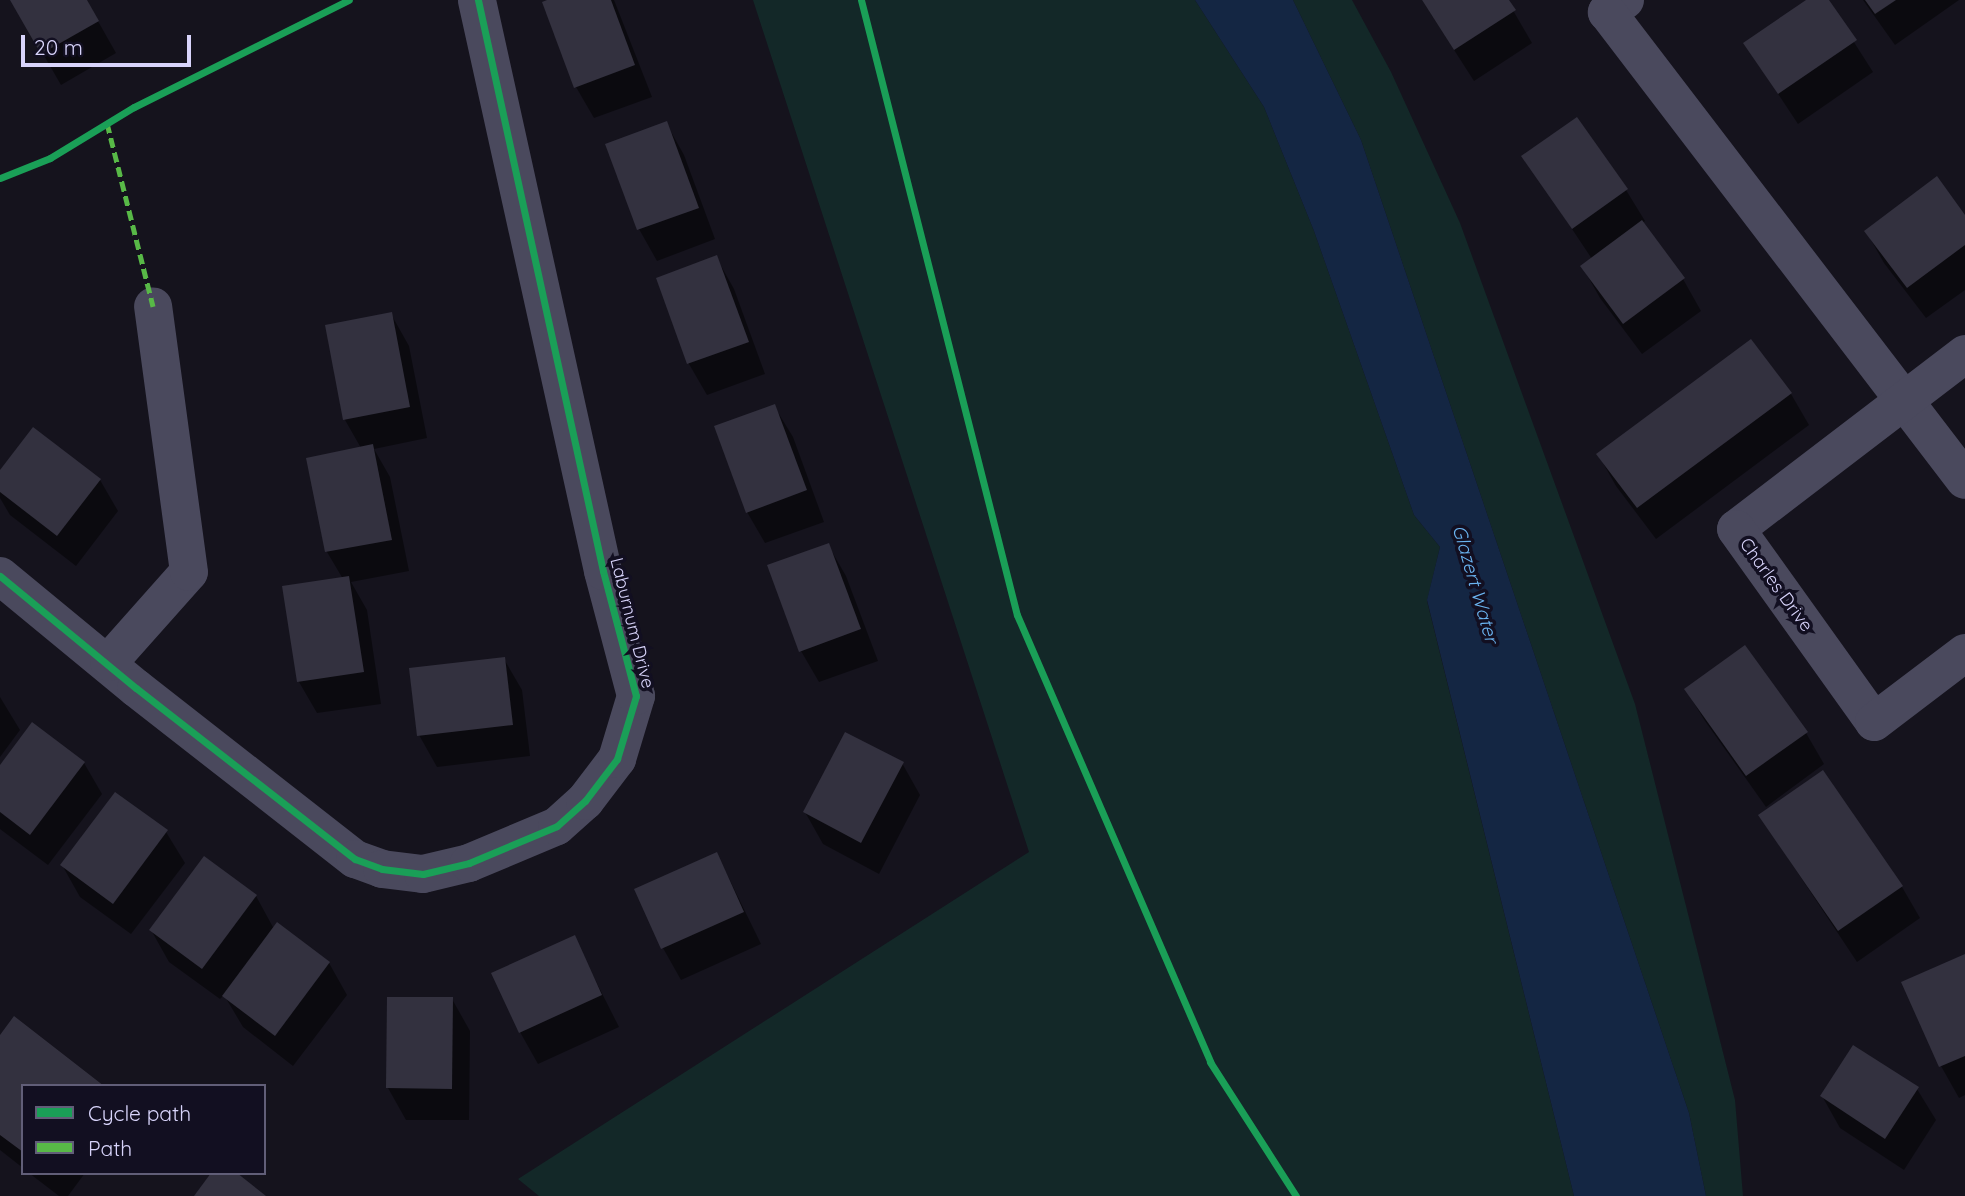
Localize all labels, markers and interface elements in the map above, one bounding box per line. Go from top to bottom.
scale bar [24,21,194,65]
text: 20 m [34,34,83,60]
water label: Glazert Water [1447,522,1503,646]
street label: Charles Drive [1735,534,1817,636]
street label: Laburnum Drive [605,555,659,691]
legend [21,1084,266,1175]
text: Cycle path [88,1100,191,1126]
text: Path [88,1135,132,1161]

